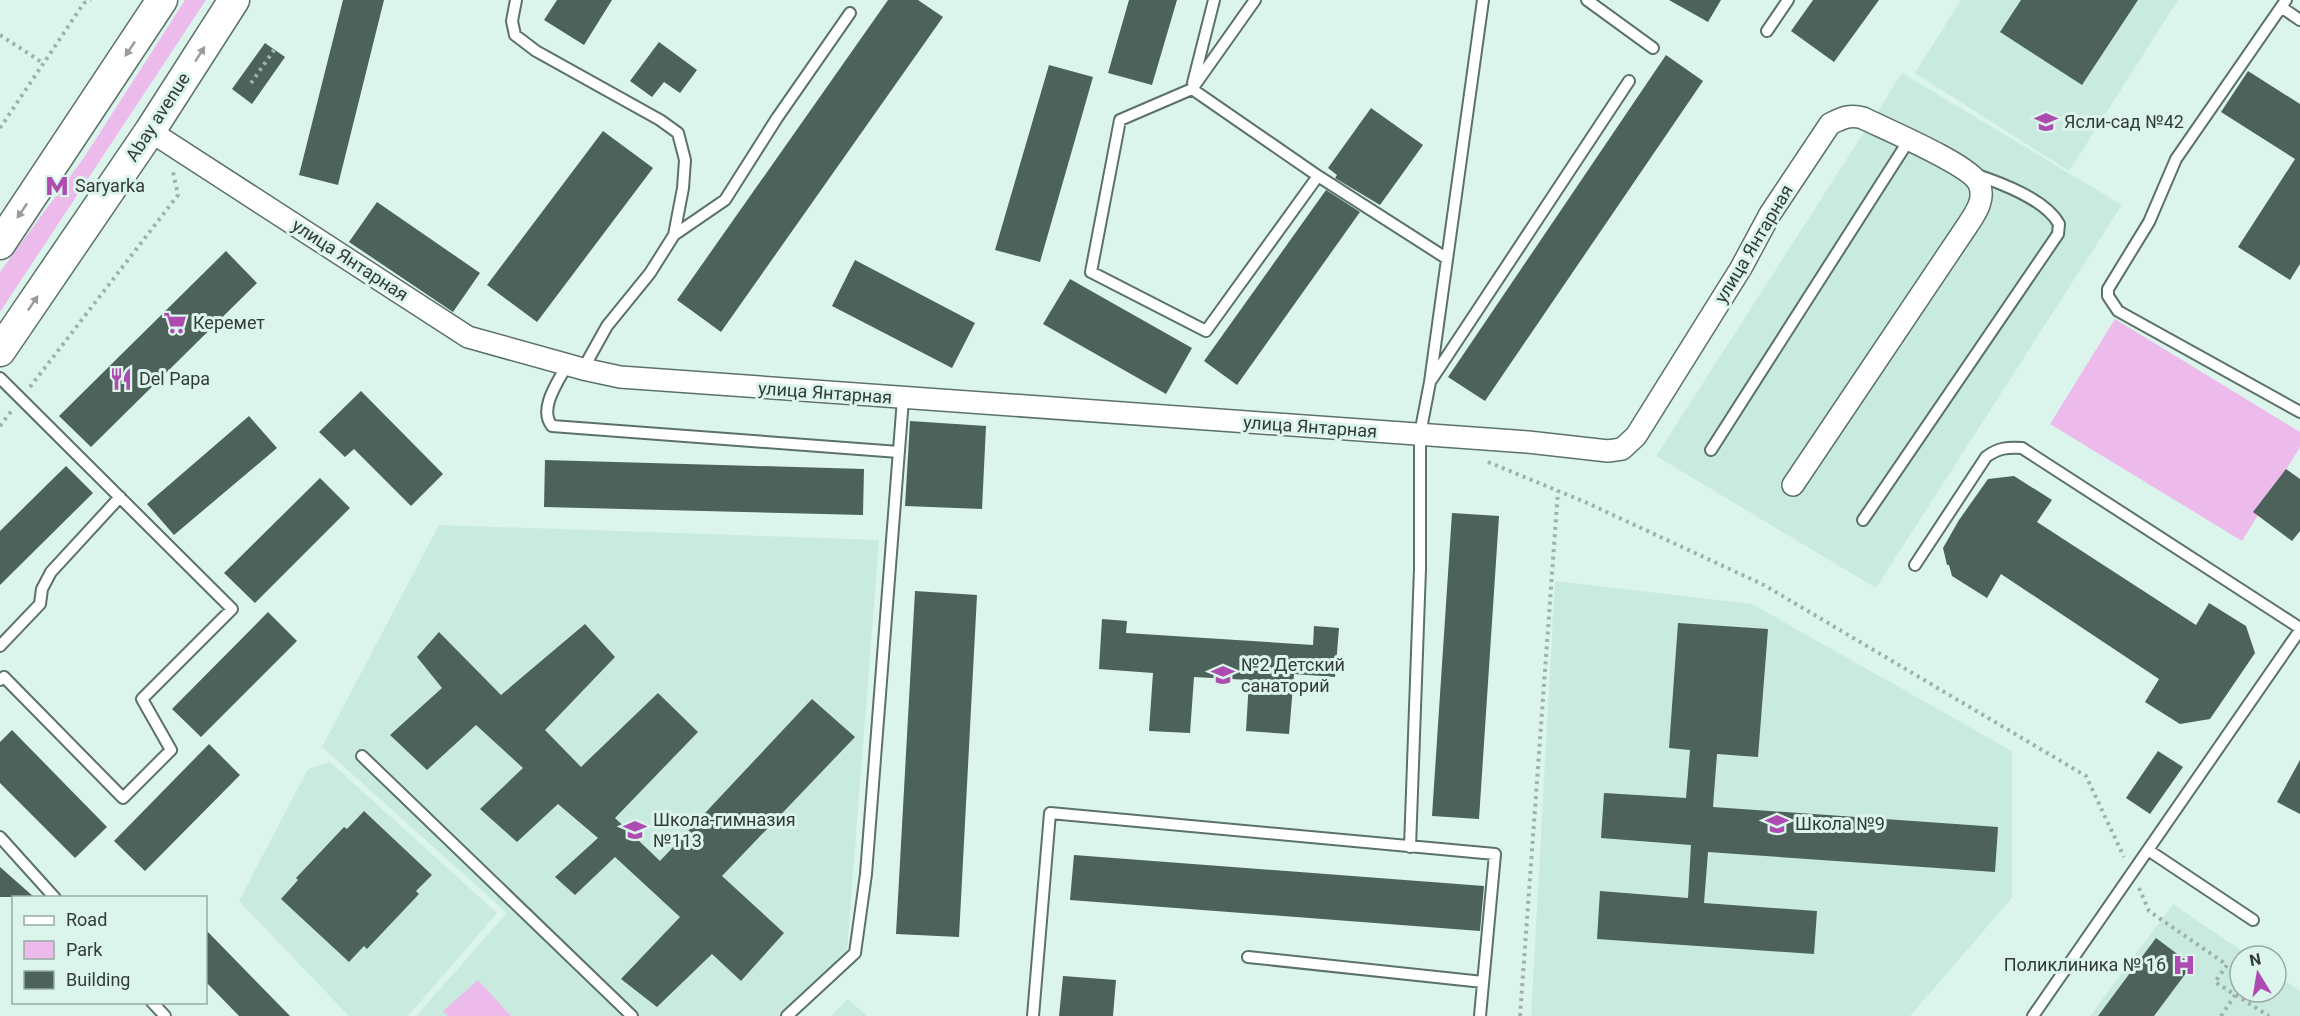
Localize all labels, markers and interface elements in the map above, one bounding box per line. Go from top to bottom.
one-way arrow [124,40,136,56]
one-way arrow [194,45,205,62]
street label: Abay avenue [121,68,194,165]
school or university icon: Ясли-сад №42 [2033,109,2059,135]
place label: Ясли-сад №42 [2064,111,2184,132]
metro station icon: Saryarka [44,173,70,199]
place label: Saryarka [75,175,145,196]
street label: улица Янтарная [1710,181,1797,307]
one-way arrow [17,203,28,219]
street label: улица Янтарная [288,214,412,305]
one-way arrow [27,295,38,311]
supermarket icon: Керемет [162,310,188,336]
place label: Керемет [193,312,265,333]
restaurant icon: Del Papa [108,366,134,392]
place label: Del Papa [139,368,210,389]
street label: улица Янтарная [757,377,893,408]
street label: улица Янтарная [1242,411,1378,442]
place label: №2 Детский санаторий [1241,654,1345,696]
school or university icon: №2 Детский санаторий [1210,662,1236,688]
place label: Школа-гимназия №113 [653,809,796,851]
school or university icon: Школа №9 [1764,811,1790,837]
place label: Школа №9 [1795,813,1885,834]
school or university icon: Школа-гимназия №113 [622,817,648,843]
legend [12,896,207,1004]
text: Road [66,909,107,930]
text: Park [66,939,103,960]
north arrow [2228,944,2288,1004]
text: N [2248,949,2263,970]
hospital icon: Поликлиника № 16 [2171,952,2197,978]
place label: Поликлиника № 16 [2004,954,2166,975]
text: Building [66,969,130,990]

